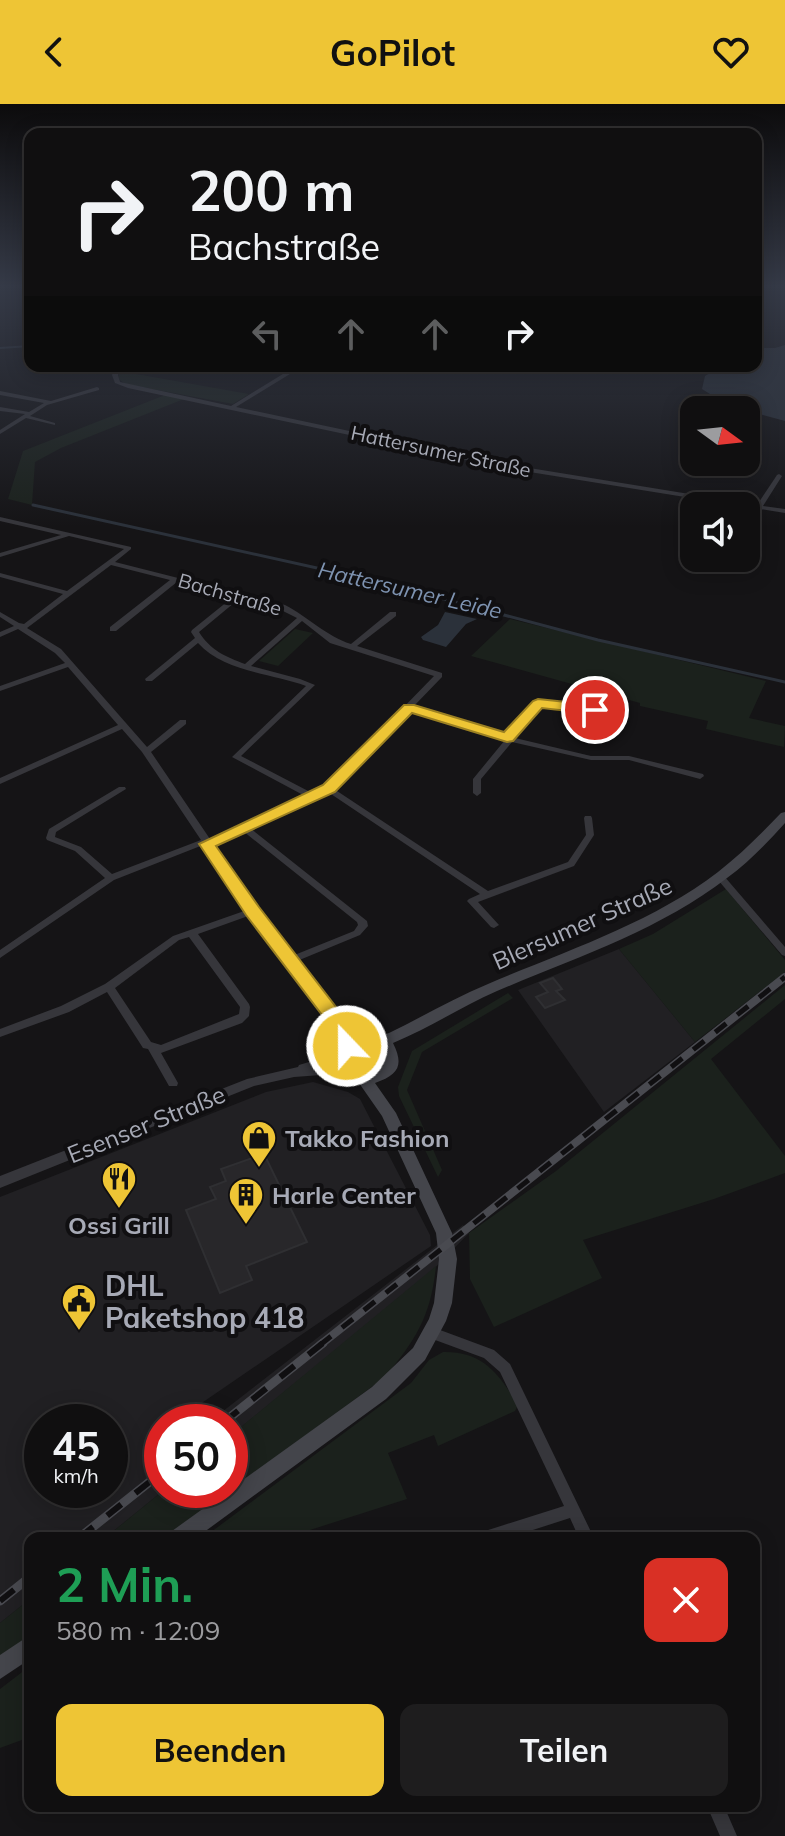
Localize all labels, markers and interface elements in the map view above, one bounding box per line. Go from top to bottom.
icon: back [32,30,76,74]
text: GoPilot [330,30,455,75]
icon: heart [709,30,753,74]
text: 200 m [188,155,355,225]
icon: right [56,160,160,264]
text: Bachstraße [188,224,380,269]
icon: left [245,312,289,356]
icon: ahead [329,312,373,356]
icon: ahead [413,312,457,356]
icon: right [497,312,541,356]
north arrow [680,396,760,476]
map controls [680,396,760,572]
street label: Hattersumer Straße [349,420,533,482]
button: sound [680,492,760,572]
water label: Hattersumer Leide [315,555,505,625]
street label: Bachstraße [175,567,285,621]
pin [561,676,629,744]
icon: arrive [573,688,617,732]
street label: Blersumer Straße [488,870,676,976]
position arrow [305,1004,389,1088]
street label: Esenser Straße [63,1079,229,1169]
shop icon: Takko Fashion [240,1119,278,1169]
place label: Takko Fashion [285,1123,449,1153]
restaurant icon: Ossi Grill [100,1160,138,1210]
building icon: Harle Center [227,1176,265,1226]
place label: Harle Center [272,1180,416,1210]
place label: Ossi Grill [68,1210,170,1240]
place label: DHL Paketshop 418 [105,1268,304,1335]
public building icon: DHL Paketshop 418 [60,1282,98,1332]
speed limit sign: 50 [144,1404,248,1508]
text: 45 [52,1421,100,1471]
text: km/h [53,1463,99,1488]
text: 2 Min. [56,1554,193,1614]
button: close [644,1558,728,1642]
text: 580 m · 12:09 [56,1614,220,1647]
button: Beenden [56,1704,384,1796]
button: Teilen [400,1704,728,1796]

